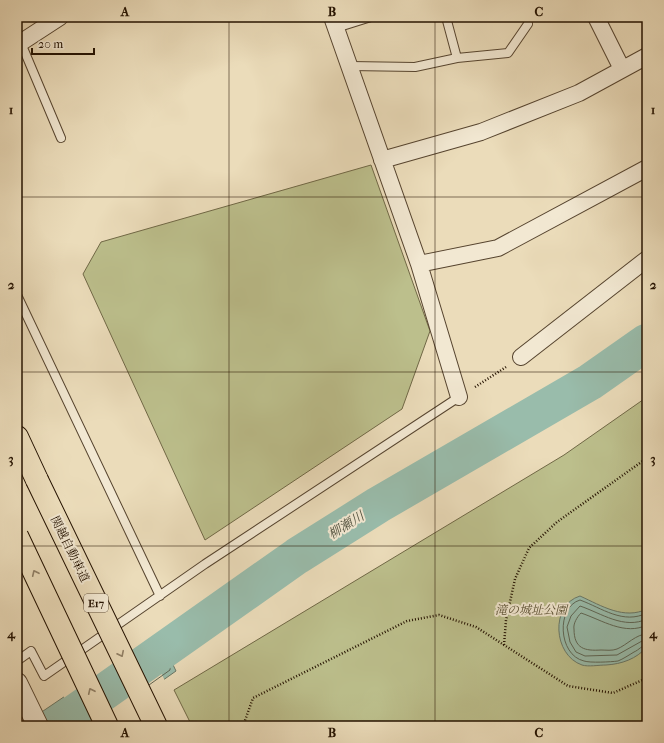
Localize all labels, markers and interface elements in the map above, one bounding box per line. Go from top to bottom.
text: A [120,4,130,19]
text: B [328,4,337,19]
text: C [535,4,544,19]
scale bar [32,30,94,56]
text: 20 m [38,37,63,51]
text: 1 [9,102,14,117]
text: 1 [651,102,656,117]
text: 2 [8,277,15,292]
text: 2 [650,277,657,292]
text: 3 [8,451,14,467]
text: 3 [650,451,656,467]
water label: 柳瀬川 [325,507,368,542]
street label: 関越自動車道 [48,514,92,584]
one-way arrow [32,570,40,578]
road number: E17 [84,594,108,612]
park label: 滝の城址公園 [495,603,569,617]
text: 4 [6,626,16,642]
text: 4 [648,626,658,642]
one-way arrow [116,649,124,657]
one-way arrow [88,687,96,695]
text: A [120,725,130,740]
text: B [328,725,337,740]
text: C [535,725,544,740]

